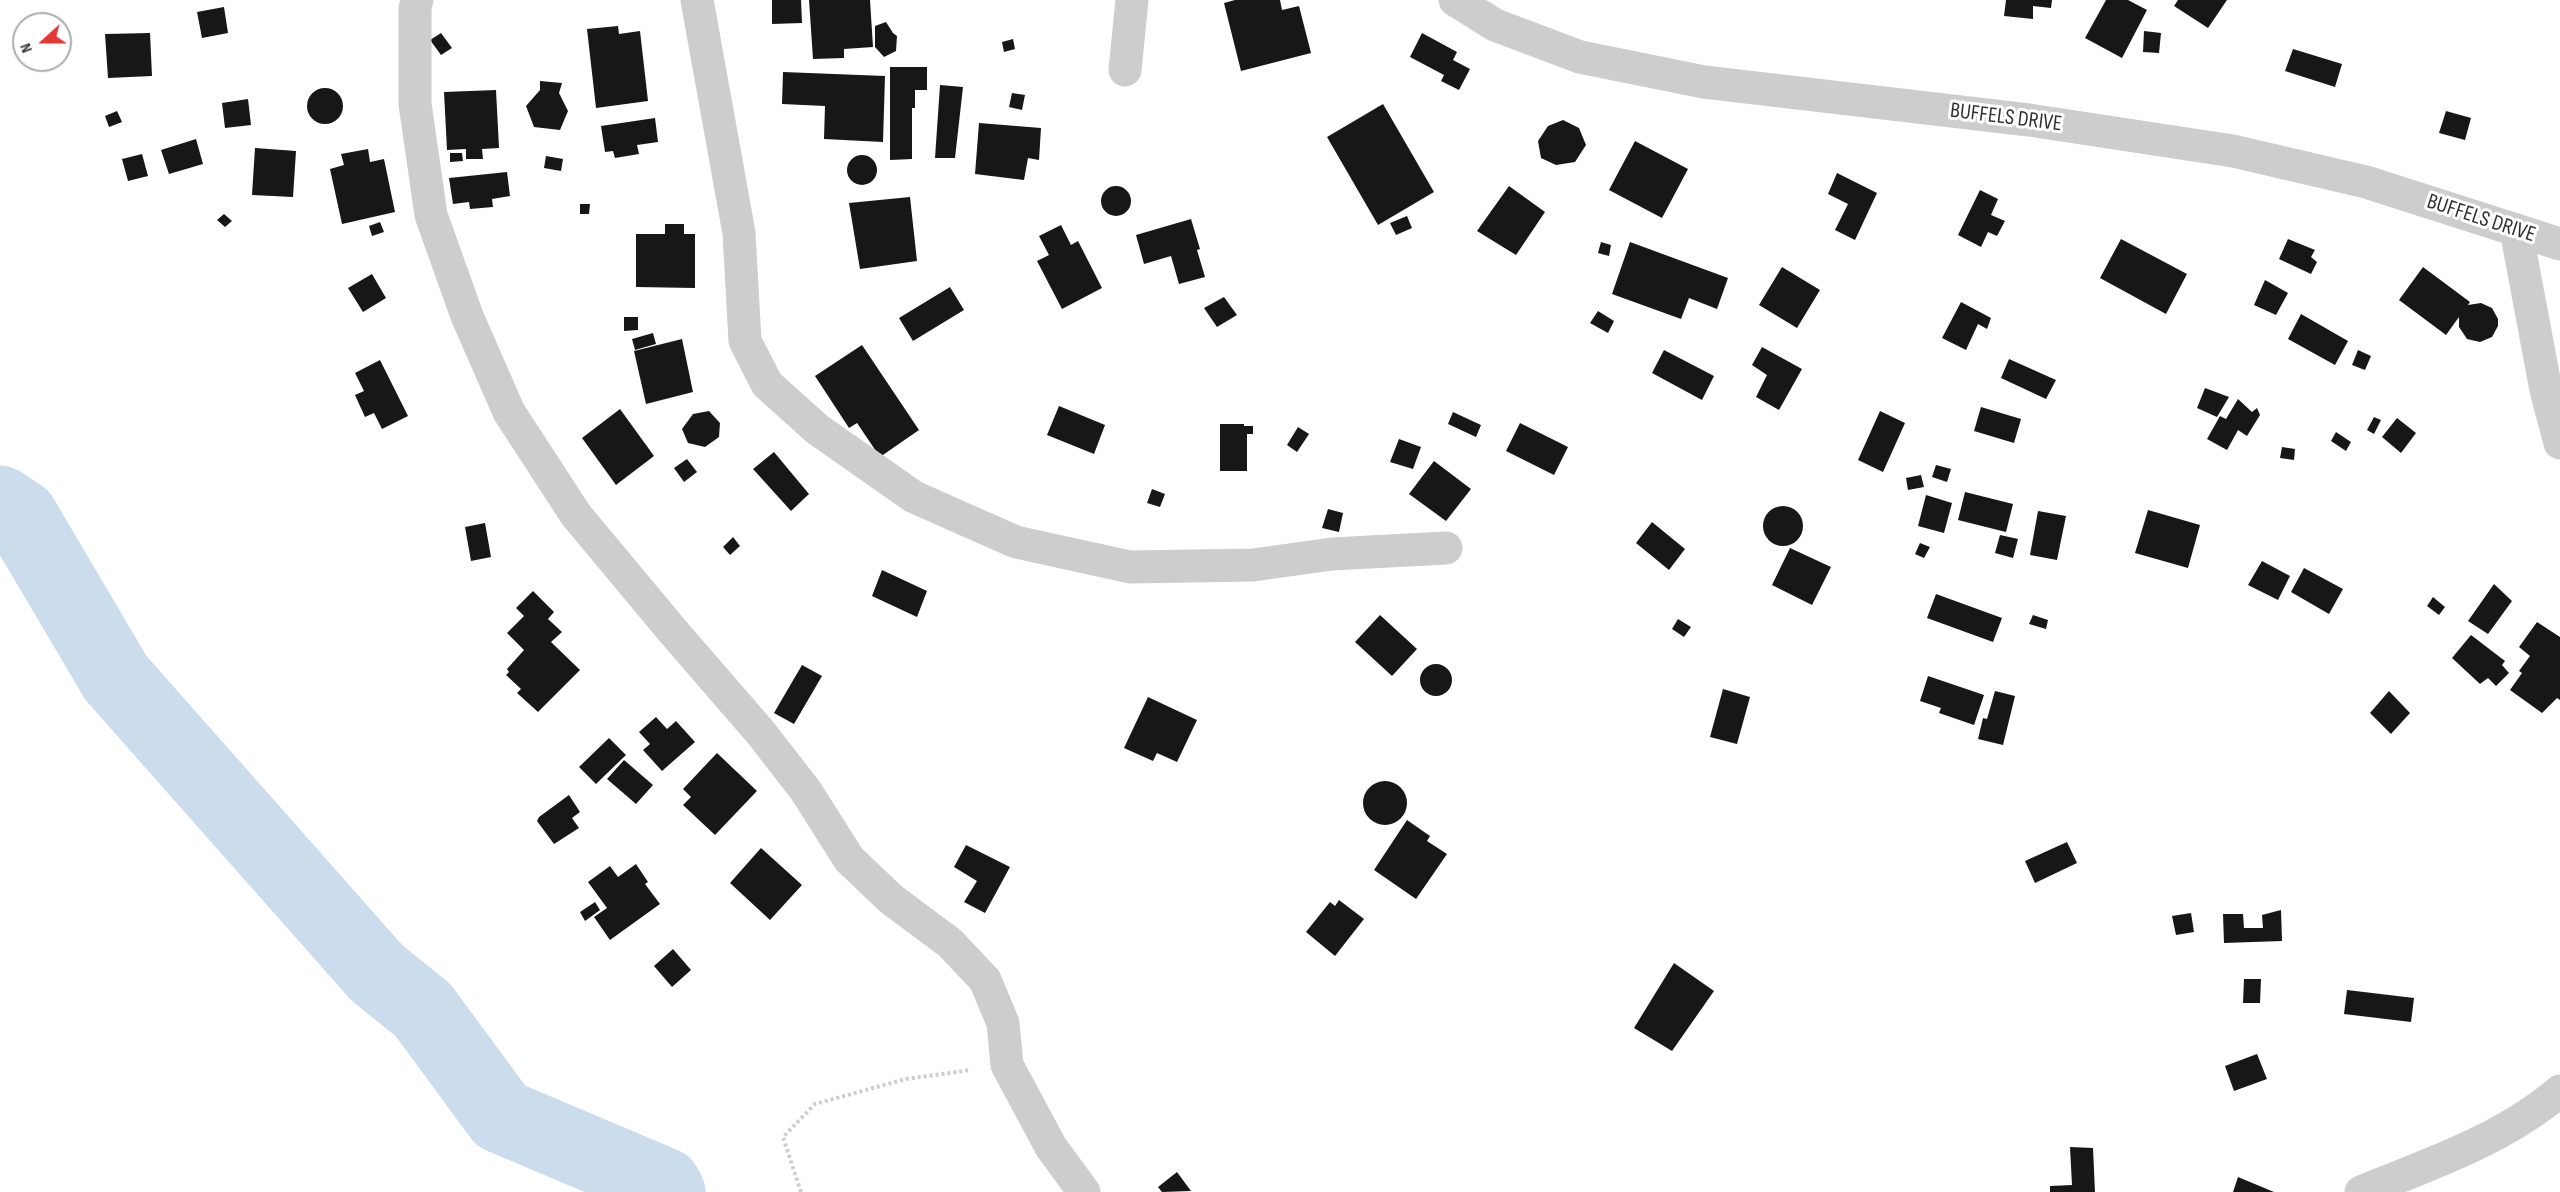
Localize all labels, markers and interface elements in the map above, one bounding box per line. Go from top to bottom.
north arrow [12,12,72,72]
text: N [16,41,37,55]
street label: BUFFELS DRIVE [1949,98,2063,138]
street label: BUFFELS DRIVE [2423,189,2539,249]

